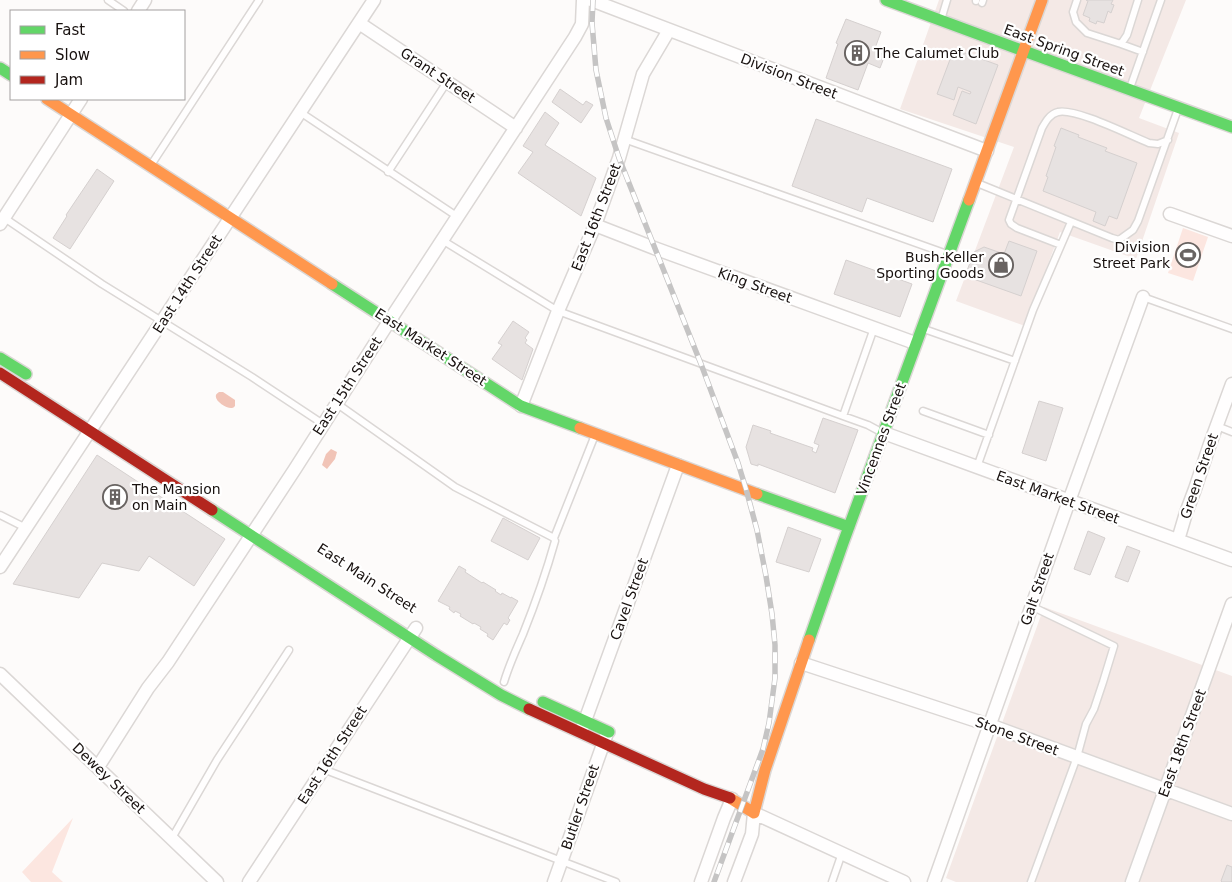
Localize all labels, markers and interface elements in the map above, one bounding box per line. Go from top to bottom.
legend [10,10,185,100]
text: Fast [55,21,85,39]
street label: East Spring Street [1002,21,1127,79]
building icon: The Calumet Club [844,40,870,66]
street label: Grant Street [398,44,479,106]
place label: The Calumet Club [873,45,999,61]
text: Slow [55,46,90,64]
street label: Division Street [738,50,840,102]
text: Jam [54,71,83,89]
street label: East 16th Street [568,161,624,273]
street label: East 14th Street [149,231,225,336]
place label: Division Street Park [1093,239,1171,271]
sports icon: Division Street Park [1175,242,1201,268]
place label: Bush-Keller Sporting Goods [876,249,984,281]
shop icon: Bush-Keller Sporting Goods [988,252,1014,278]
street label: King Street [716,264,795,306]
street label: East Market Street [372,305,490,389]
street label: East 15th Street [309,333,385,438]
street label: Vincennes Street [853,380,909,498]
street label: Green Street [1177,431,1221,521]
street label: East Market Street [994,467,1122,527]
place label: The Mansion on Main [131,481,221,513]
building icon: The Mansion on Main [102,484,128,510]
street label: East Main Street [314,540,420,616]
street label: Galt Street [1017,550,1057,627]
street label: Cavel Street [607,555,651,642]
street label: East 18th Street [1155,686,1209,799]
street label: East 16th Street [294,702,370,807]
street label: Stone Street [973,714,1061,759]
street label: Dewey Street [69,739,149,817]
street label: Butler Street [558,762,602,852]

